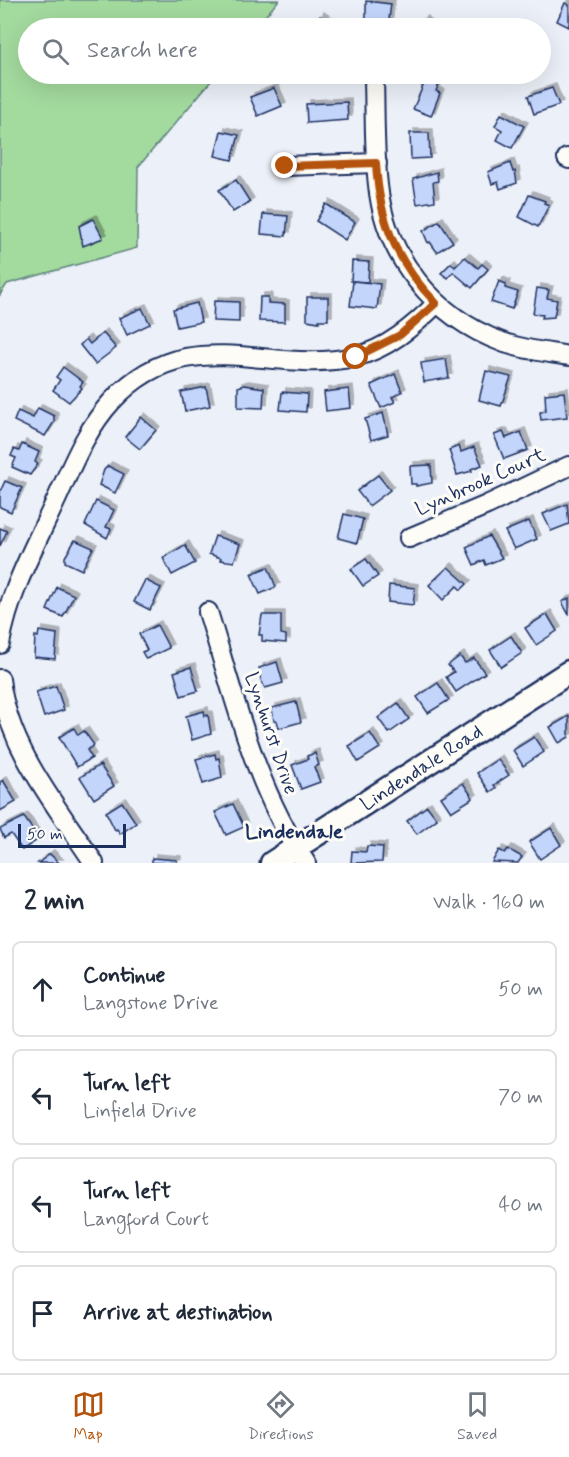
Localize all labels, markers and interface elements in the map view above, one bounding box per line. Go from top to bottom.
search box [18,18,551,84]
icon: search [39,35,72,68]
text: Search here [87,37,198,65]
route end [271,152,297,178]
route start [342,343,368,369]
street label: Lynbrook Court [411,442,550,523]
street label: Lynhurst Drive [237,669,304,798]
street label: Lindendale Road [355,719,488,818]
district label: Lindendale [245,818,344,846]
scale bar [18,821,126,848]
text: 50 m [27,824,63,845]
text: 2 min [24,885,85,919]
text: Walk · 160 m [433,889,545,916]
text: Continue [83,962,165,990]
icon: ahead [26,973,59,1006]
text: 50 m [498,976,543,1003]
text: Langstone Drive [83,990,218,1017]
text: Turn left [83,1070,171,1098]
icon: left [26,1081,59,1114]
text: 70 m [498,1084,543,1111]
text: Linfield Drive [83,1098,197,1125]
text: Turn left [83,1178,171,1206]
icon: left [26,1189,59,1222]
text: 40 m [499,1192,543,1219]
text: Langford Court [83,1206,209,1233]
icon: arrive [26,1297,59,1330]
text: Arrive at destination [83,1299,273,1327]
tab: Map [72,1388,105,1445]
tab: Directions [248,1388,314,1445]
tab: Saved [457,1388,497,1445]

